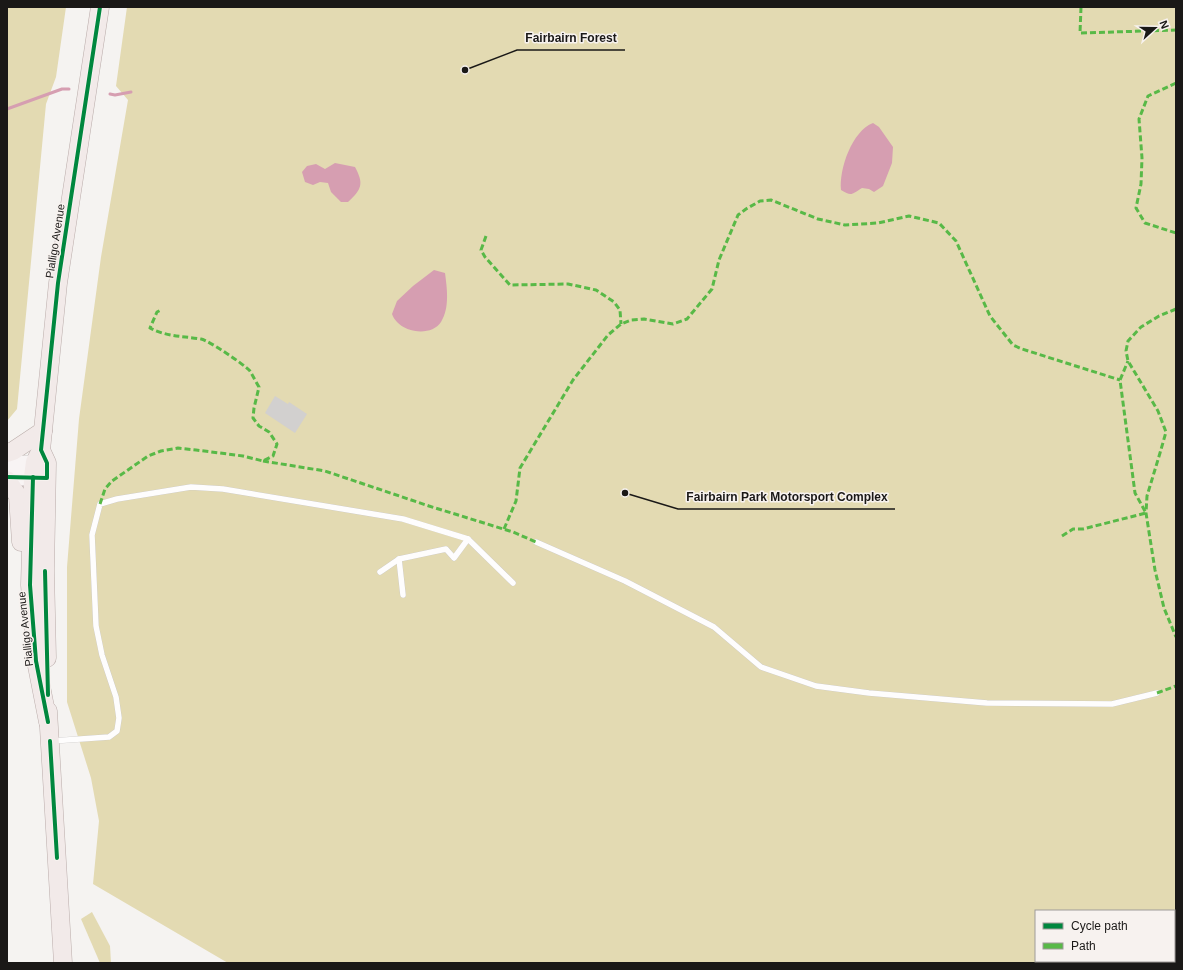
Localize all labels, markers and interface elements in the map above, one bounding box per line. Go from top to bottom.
north arrow [1135,8,1175,48]
text: N [1157,19,1171,30]
callout: Fairbairn Forest [517,26,625,50]
text: Fairbairn Forest [525,31,617,45]
street label: Pialligo Avenue [43,203,67,279]
callout: Fairbairn Park Motorsport Complex [678,485,895,509]
text: Fairbairn Park Motorsport Complex [686,490,888,504]
street label: Pialligo Avenue [15,591,35,667]
legend [1035,910,1175,962]
text: Cycle path [1071,919,1128,933]
text: Path [1071,939,1096,953]

